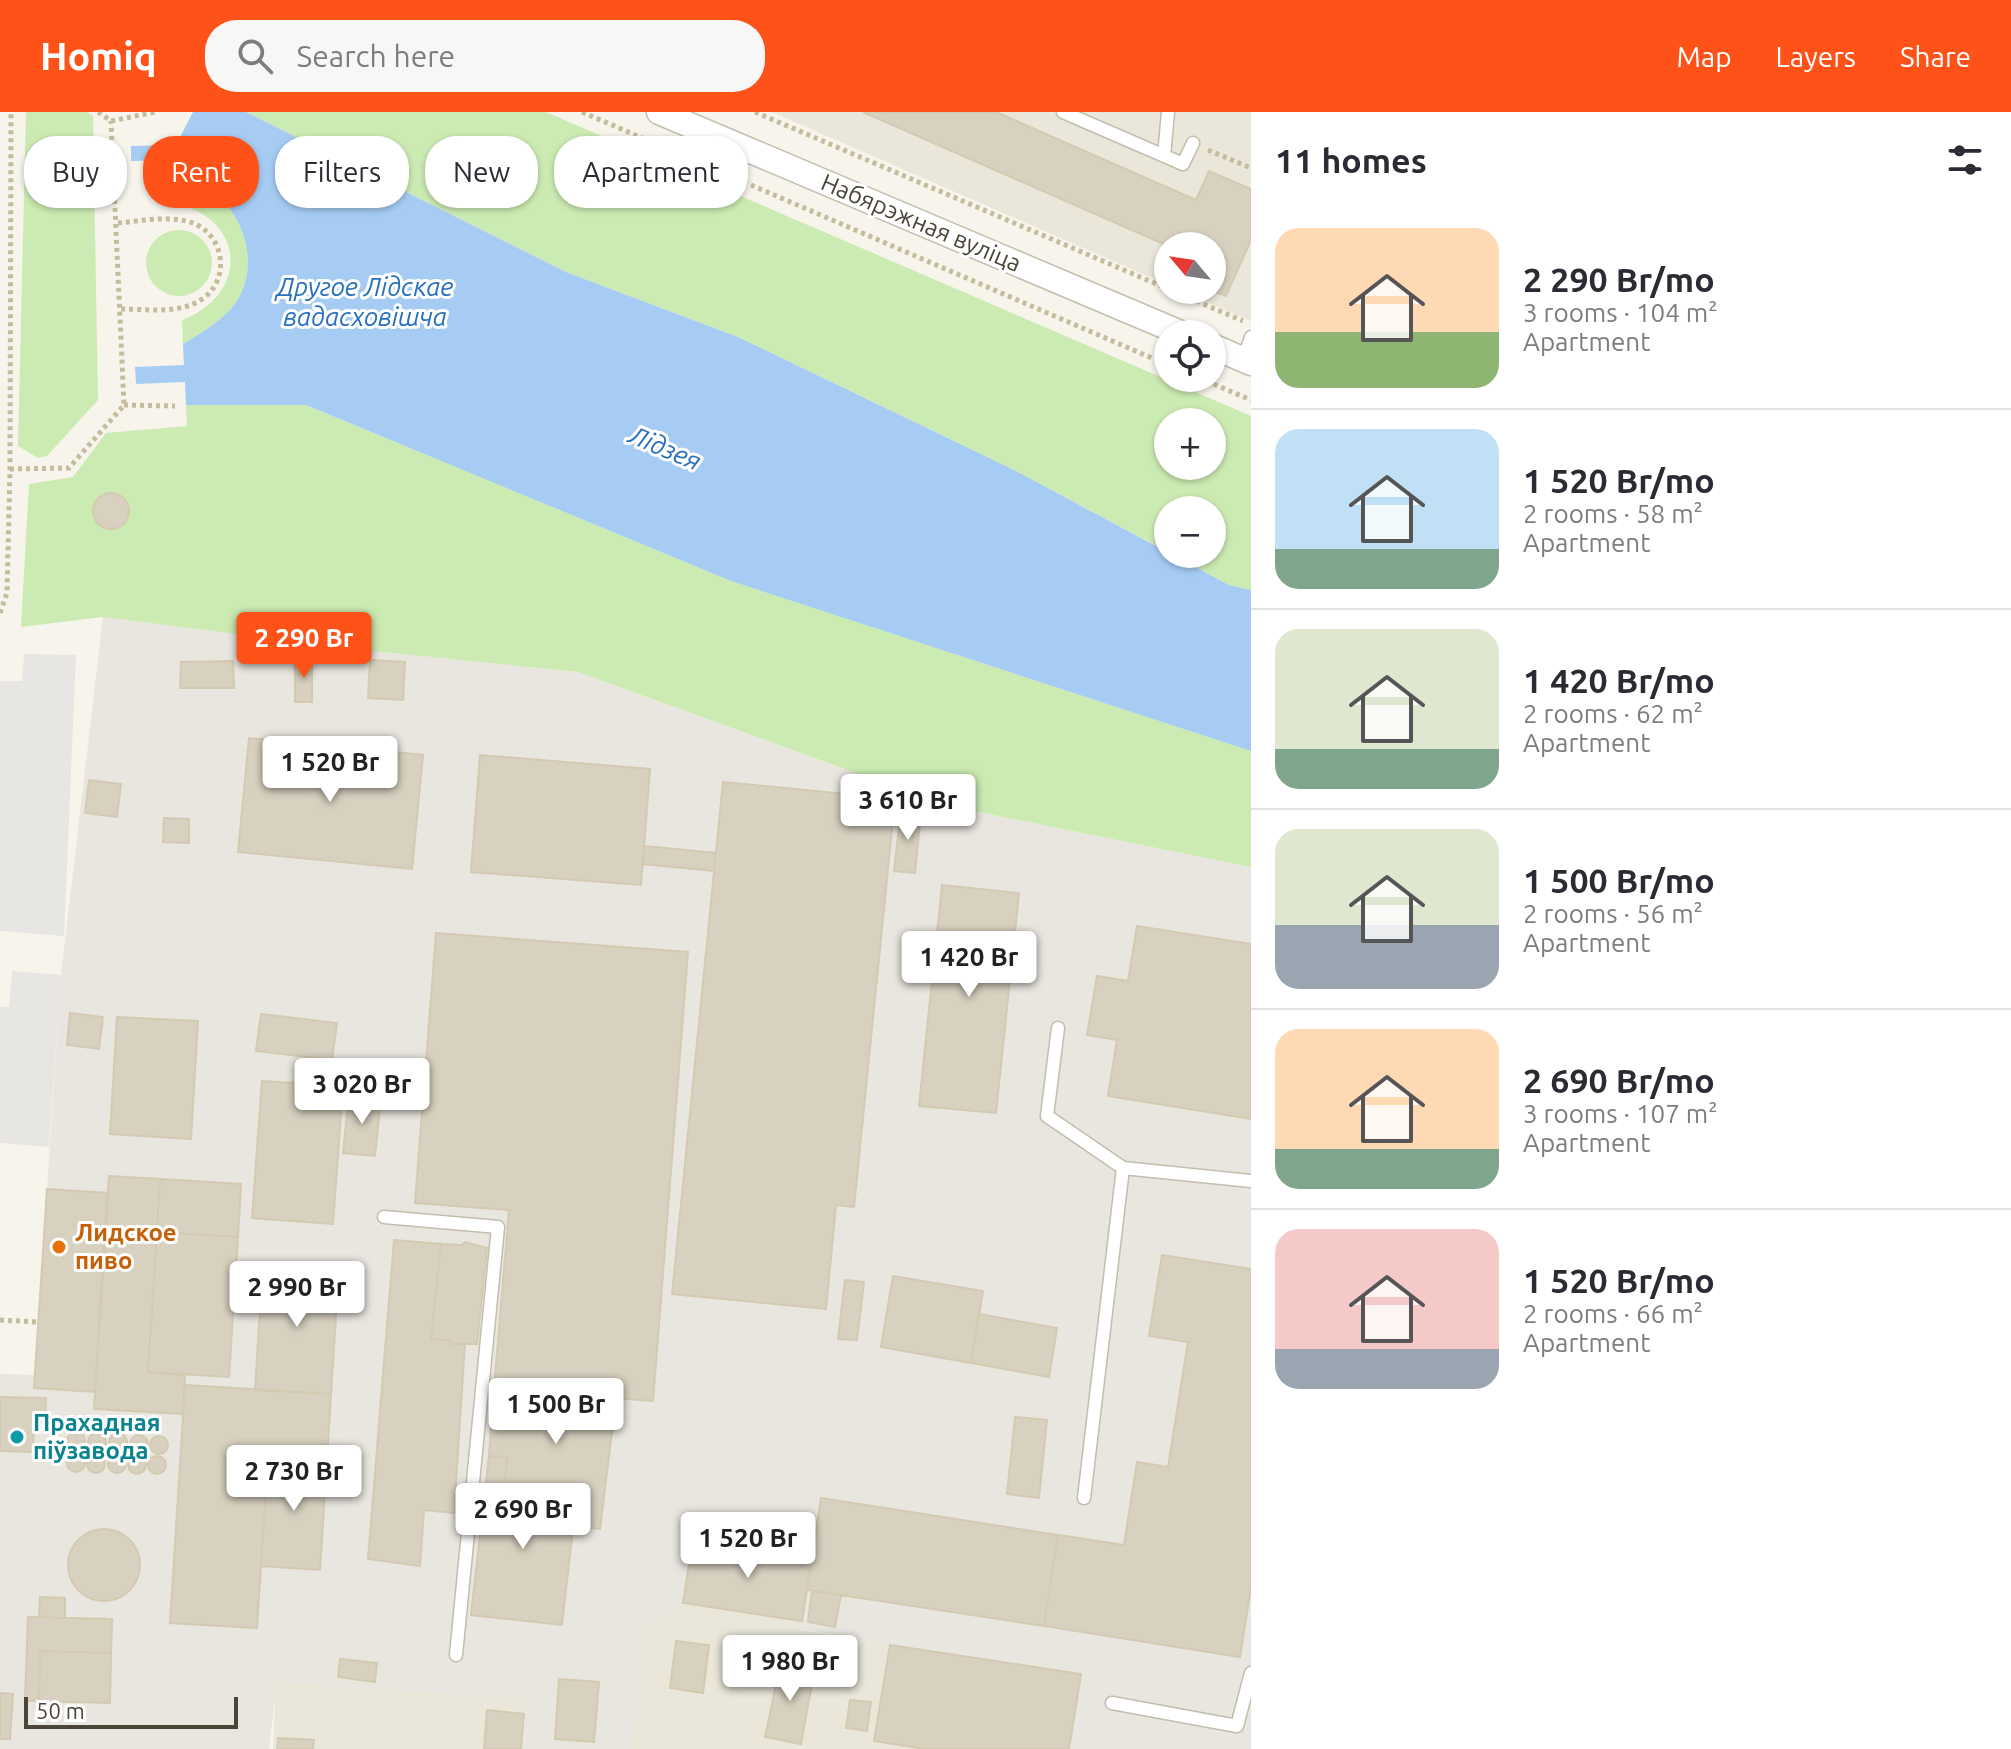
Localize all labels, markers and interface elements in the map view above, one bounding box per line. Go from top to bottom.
search box [205,20,765,92]
icon: search [233,34,277,78]
text: Homiq [40,35,157,77]
text: Search here [297,39,455,73]
text: Map [1676,41,1732,72]
text: Layers [1776,41,1856,72]
text: Share [1900,41,1971,72]
chip: Buy [24,136,127,208]
chip: Rent [143,136,259,208]
chip: Filters [275,136,409,208]
chip: New [425,136,538,208]
chip: Apartment [554,136,748,208]
icon: filters [1943,138,1987,182]
text: 11 homes [1275,141,1427,179]
street label: Набярэжная вуліца [817,168,1025,277]
north arrow [1154,232,1226,304]
map controls [1154,232,1226,568]
icon: home [1339,260,1435,356]
text: 2 290 Br/mo [1523,260,1715,298]
water label: Другое Лідскае вадасховішча [274,272,453,331]
text: 3 rooms · 104 m² [1523,298,1718,327]
button: locate [1154,320,1226,392]
text: Apartment [1523,327,1650,356]
button: + [1154,408,1226,480]
water label: Лідзея [624,419,705,476]
icon: home [1339,461,1435,557]
text: 1 520 Br/mo [1523,461,1715,499]
button: − [1154,496,1226,568]
text: 2 rooms · 58 m² [1523,499,1703,528]
text: Apartment [1523,528,1650,557]
pin: 2 290 Br [221,612,387,680]
text: 2 290 Br [255,623,353,652]
icon: home [1339,661,1435,757]
text: 1 420 Br/mo [1523,661,1715,699]
text: 2 rooms · 62 m² [1523,699,1703,728]
text: Apartment [1523,728,1650,757]
pin: 1 520 Br [247,736,413,804]
text: 1 520 Br [281,747,379,776]
pin: 3 610 Br [825,774,991,842]
text: 3 610 Br [859,785,957,814]
icon: home [1339,861,1435,957]
text: 1 500 Br/mo [1523,861,1715,899]
text: 2 rooms · 56 m² [1523,899,1703,928]
text: Apartment [1523,928,1650,957]
pin: 1 420 Br [886,931,1052,999]
text: 1 420 Br [920,942,1018,971]
pin: 3 020 Br [279,1058,445,1126]
icon: home [1339,1061,1435,1157]
text: 2 690 Br/mo [1523,1061,1715,1099]
text: 3 020 Br [313,1069,411,1098]
text: 3 rooms · 107 m² [1523,1099,1718,1128]
text: Apartment [1523,1128,1650,1157]
place label: Лидское пиво [75,1219,177,1274]
marker: Лидское пиво [50,1238,68,1256]
pin: 2 990 Br [214,1261,380,1329]
icon: home [1339,1261,1435,1357]
text: 1 520 Br/mo [1523,1261,1715,1299]
text: 2 990 Br [248,1272,346,1301]
text: 2 rooms · 66 m² [1523,1299,1703,1328]
text: Apartment [1523,1328,1650,1357]
pin: 1 500 Br [473,1378,639,1446]
text: 1 500 Br [507,1389,605,1418]
place label: Прахадная піўзавода [33,1409,160,1464]
marker: Прахадная піўзавода [8,1428,26,1446]
pin: 2 730 Br [211,1445,377,1513]
text: 2 730 Br [245,1456,343,1485]
pin: 2 690 Br [440,1483,606,1551]
text: 2 690 Br [474,1494,572,1523]
pin: 1 520 Br [665,1512,831,1580]
text: 1 520 Br [699,1523,797,1552]
pin: 1 980 Br [707,1635,873,1703]
text: 1 980 Br [741,1646,839,1675]
scale bar [24,1693,238,1729]
text: 50 m [36,1698,85,1723]

